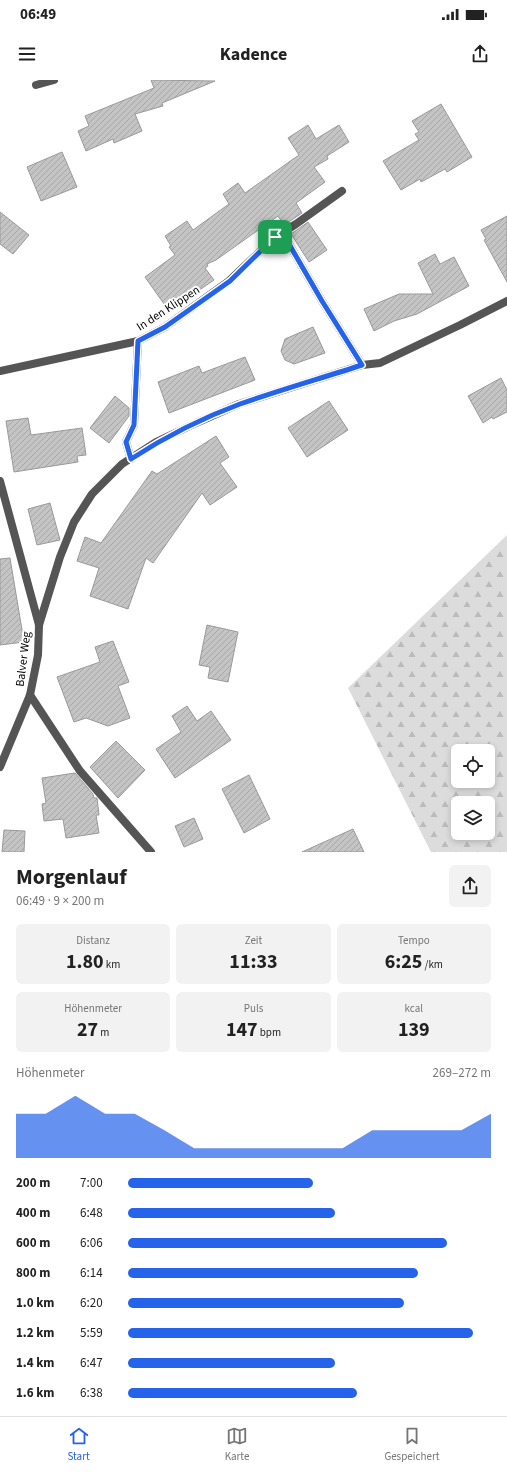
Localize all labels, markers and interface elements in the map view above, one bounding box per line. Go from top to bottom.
text: 06:49 [20,4,56,25]
text: Kadence [220,42,287,67]
icon: menu [16,43,38,65]
icon: share [469,43,491,65]
pin [258,220,292,254]
icon: arrive [264,226,286,248]
street label: In den Klippen [133,282,203,335]
street label: Balver Weg [12,630,35,688]
map controls [451,744,495,840]
button: locate [451,744,495,788]
button: layers [451,796,495,840]
text: Morgenlauf [16,861,127,893]
button: share [449,865,491,907]
text: 06:49 · 9 × 200 m [16,892,104,910]
text: Distanz [76,933,110,948]
text: Zeit [245,933,262,948]
text: Tempo [398,933,430,948]
text: 1.80 [66,948,104,976]
text: 11:33 [229,948,278,976]
text: 6:25 [385,948,422,976]
text: km [104,957,120,972]
text: /km [422,957,443,972]
text: Höhenmeter [64,1001,122,1016]
text: Puls [244,1001,263,1016]
text: kcal [405,1001,423,1016]
text: 27 [77,1016,98,1044]
text: 147 [226,1016,258,1044]
text: 139 [398,1016,430,1044]
text: m [98,1025,109,1040]
text: bpm [258,1025,281,1040]
text: Höhenmeter [16,1064,84,1082]
text: 269–272 m [433,1064,491,1082]
text: 200 m [16,1174,50,1192]
text: 7:00 [80,1174,103,1192]
text: 400 m [16,1204,50,1222]
text: 6:48 [80,1204,103,1222]
text: 600 m [16,1234,50,1252]
text: 6:06 [80,1234,103,1252]
text: 800 m [16,1264,50,1282]
text: 6:14 [80,1264,103,1282]
text: 1.0 km [16,1294,55,1312]
text: 6:20 [80,1294,103,1312]
text: 1.2 km [16,1324,55,1342]
text: 5:59 [80,1324,103,1342]
text: 1.4 km [16,1354,55,1372]
text: 6:47 [80,1354,103,1372]
text: 1.6 km [16,1384,55,1402]
text: 6:38 [80,1384,103,1402]
tab: Start [67,1425,90,1464]
tab: Karte [225,1425,249,1464]
tab: Gespeichert [384,1425,440,1464]

